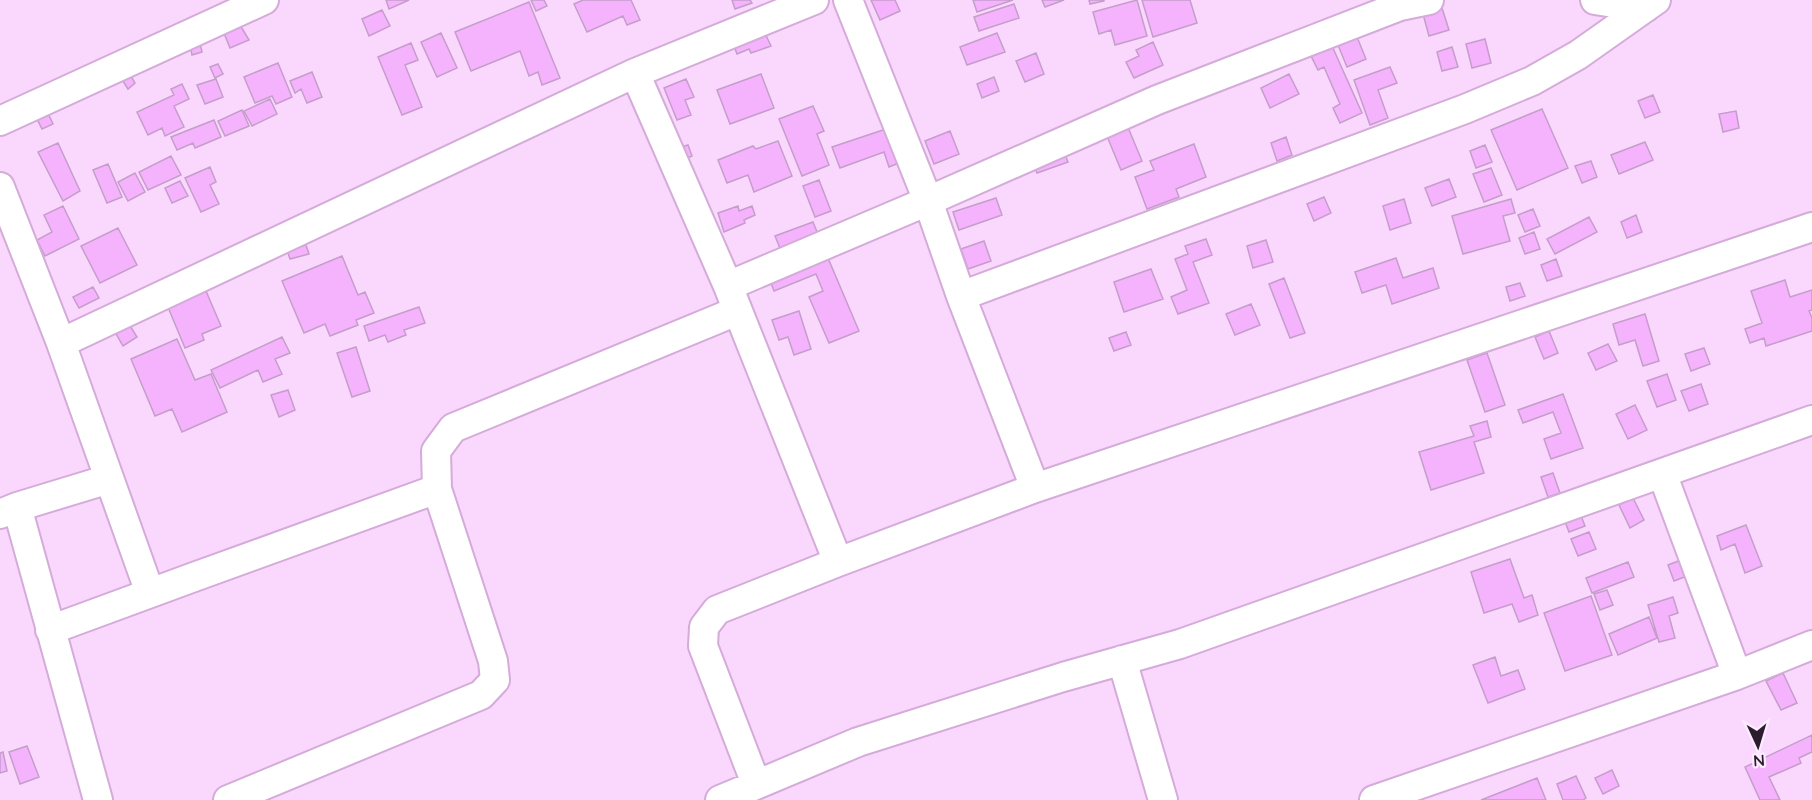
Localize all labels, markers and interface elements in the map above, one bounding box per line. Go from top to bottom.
north arrow [1728,716,1788,776]
text: N [1752,751,1766,771]

